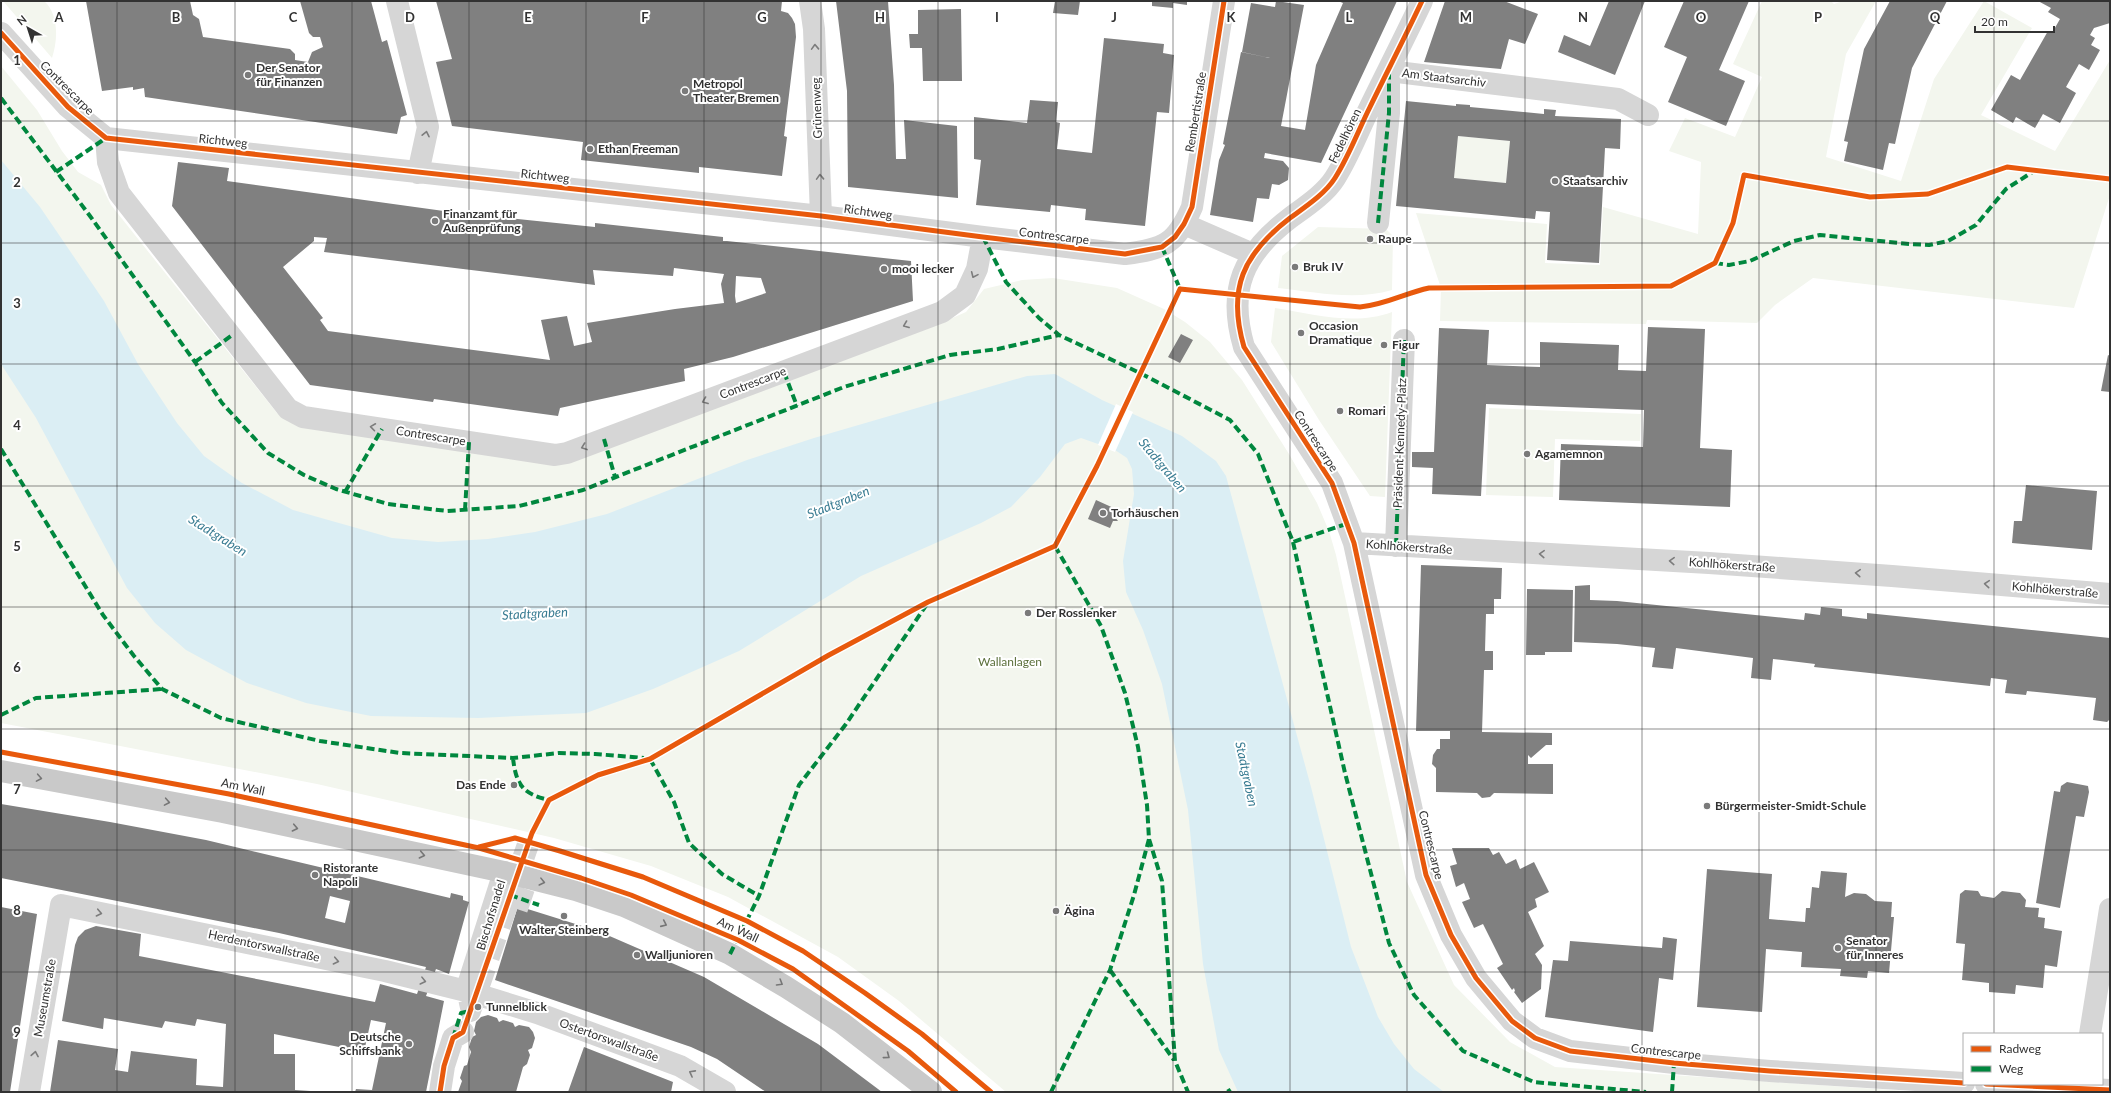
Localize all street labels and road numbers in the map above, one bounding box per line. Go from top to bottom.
street label: Contrescarpe [37,57,98,118]
street label: Am Staatsarchiv [1401,65,1488,90]
street label: Rembertistraße [1182,71,1209,153]
street label: Grünenweg [808,77,825,139]
street label: Fedelhören [1325,106,1364,166]
street label: Richtweg [198,130,248,151]
street label: Richtweg [520,165,570,186]
street label: Richtweg [843,201,893,222]
street label: Contrescarpe [1018,224,1090,247]
street label: Contrescarpe [717,363,788,402]
street label: Präsident-Kennedy-Platz [1390,377,1409,508]
street label: Contrescarpe [1291,407,1342,474]
street label: Contrescarpe [395,423,467,448]
street label: Kohlhökerstraße [1365,536,1453,557]
street label: Kohlhökerstraße [1688,554,1776,575]
street label: Kohlhökerstraße [2011,578,2099,601]
street label: Am Wall [220,775,266,798]
street label: Contrescarpe [1416,809,1447,881]
street label: Bischofsnadel [473,878,508,952]
street label: Am Wall [715,913,761,946]
street label: Herdentorswallstraße [207,926,321,965]
street label: Museumstraße [30,958,59,1038]
street label: Ostertorswallstraße [558,1015,661,1064]
street label: Contrescarpe [1630,1040,1702,1063]

